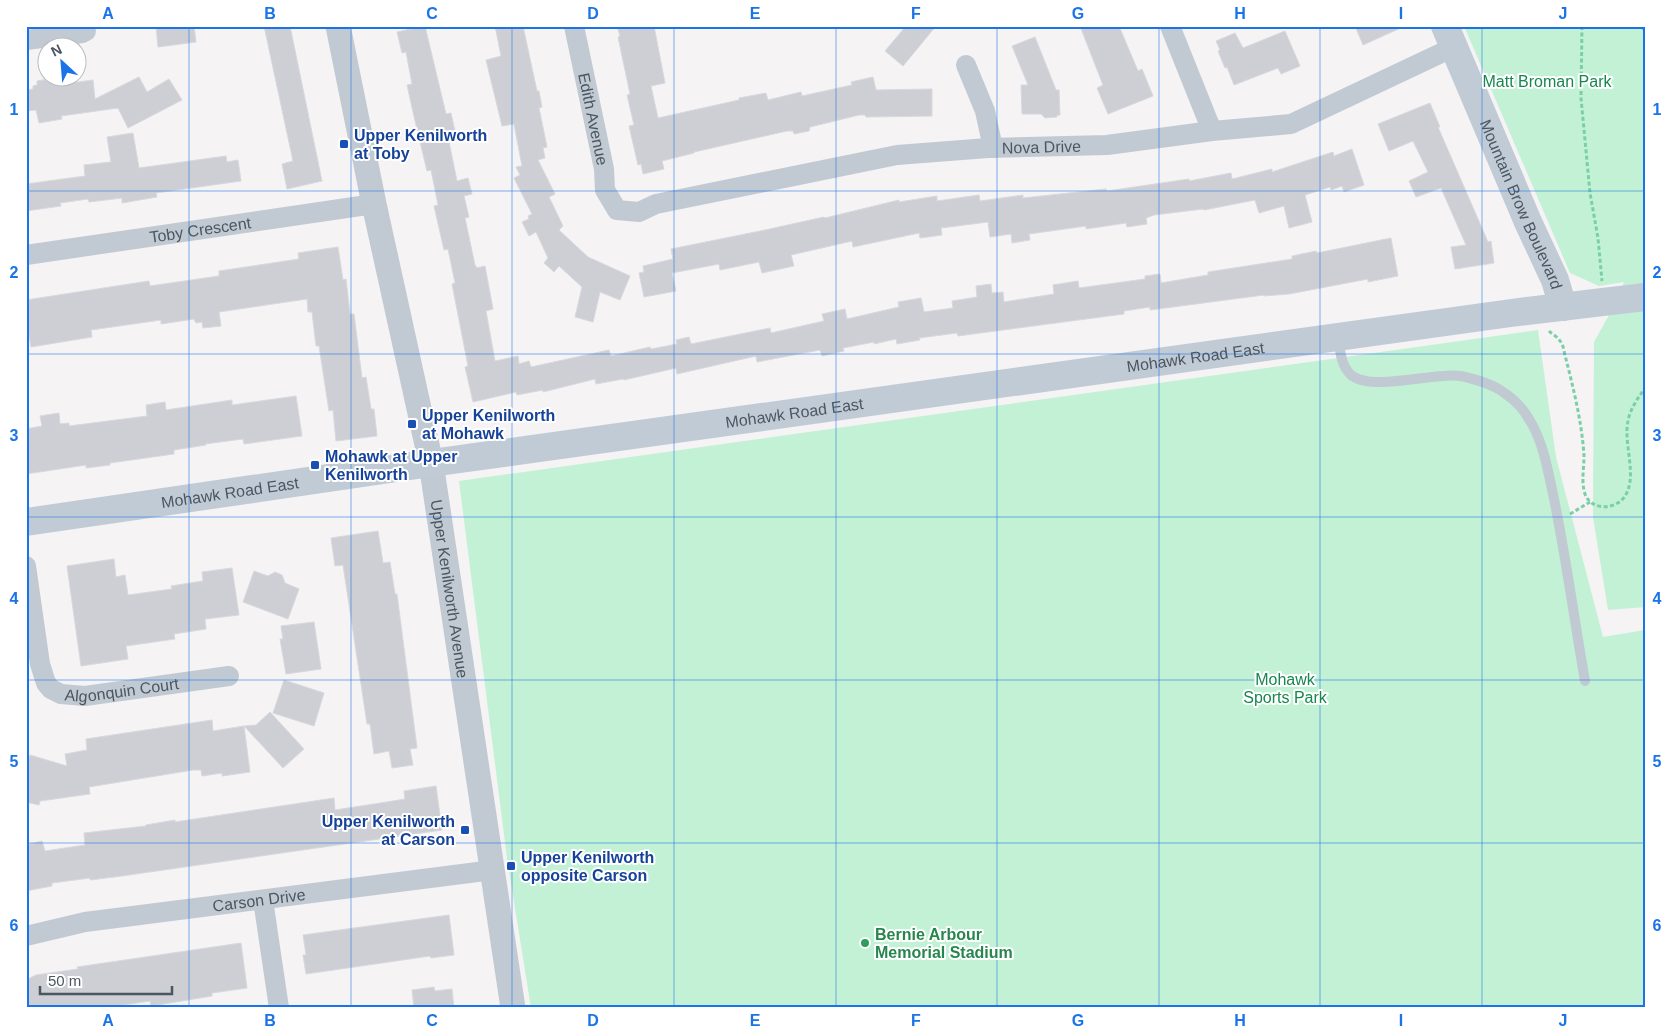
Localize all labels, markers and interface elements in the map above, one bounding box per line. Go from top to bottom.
text: A [102,5,114,22]
text: B [264,5,276,22]
text: C [426,5,438,22]
text: D [587,5,599,22]
text: E [750,5,761,22]
text: F [911,5,921,22]
text: G [1072,5,1084,22]
text: H [1234,5,1246,22]
text: I [1399,5,1403,22]
text: J [1559,5,1567,22]
north arrow [38,38,88,88]
text: N [48,41,64,60]
street label: Edith Avenue [576,71,612,167]
park label: Matt Broman Park [1483,73,1612,90]
text: 1 [10,101,19,118]
text: 1 [1653,101,1662,118]
street label: Mountain Brow Boulevard [1477,117,1566,291]
place label: Upper Kenilworth at Toby [354,127,487,162]
street label: Nova Drive [1002,137,1081,156]
marker: Upper Kenilworth at Toby [338,138,350,150]
street label: Toby Crescent [148,214,253,245]
text: 2 [10,264,19,281]
text: 2 [1653,264,1662,281]
street label: Mohawk Road East [1125,339,1266,375]
street label: Mohawk Road East [724,395,865,431]
place label: Upper Kenilworth at Mohawk [422,407,555,442]
marker: Upper Kenilworth at Mohawk [406,418,418,430]
text: 3 [10,427,19,444]
text: 3 [1653,427,1662,444]
place label: Mohawk at Upper Kenilworth [325,448,457,483]
marker: Mohawk at Upper Kenilworth [309,459,321,471]
street label: Mohawk Road East [160,474,300,511]
street label: Upper Kenilworth Avenue [428,498,472,679]
text: 4 [10,590,19,607]
text: 4 [1653,590,1662,607]
park label: Mohawk Sports Park [1243,671,1328,706]
street label: Algonquin Court [64,675,180,705]
text: 5 [10,753,19,770]
text: 5 [1653,753,1662,770]
place label: Upper Kenilworth at Carson [322,813,455,848]
marker: Upper Kenilworth at Carson [459,824,471,836]
place label: Upper Kenilworth opposite Carson [521,849,654,884]
marker: Upper Kenilworth opposite Carson [505,860,517,872]
street label: Carson Drive [212,885,306,914]
text: 6 [10,917,19,934]
text: 6 [1653,917,1662,934]
place label: Bernie Arbour Memorial Stadium [875,926,1013,961]
marker: Bernie Arbour Memorial Stadium [859,937,871,949]
scale bar [40,964,172,996]
text: 50 m [48,972,81,989]
text: A [102,1012,114,1029]
text: B [264,1012,276,1029]
text: C [426,1012,438,1029]
text: D [587,1012,599,1029]
text: E [750,1012,761,1029]
text: F [911,1012,921,1029]
text: G [1072,1012,1084,1029]
text: H [1234,1012,1246,1029]
text: I [1399,1012,1403,1029]
text: J [1559,1012,1567,1029]

